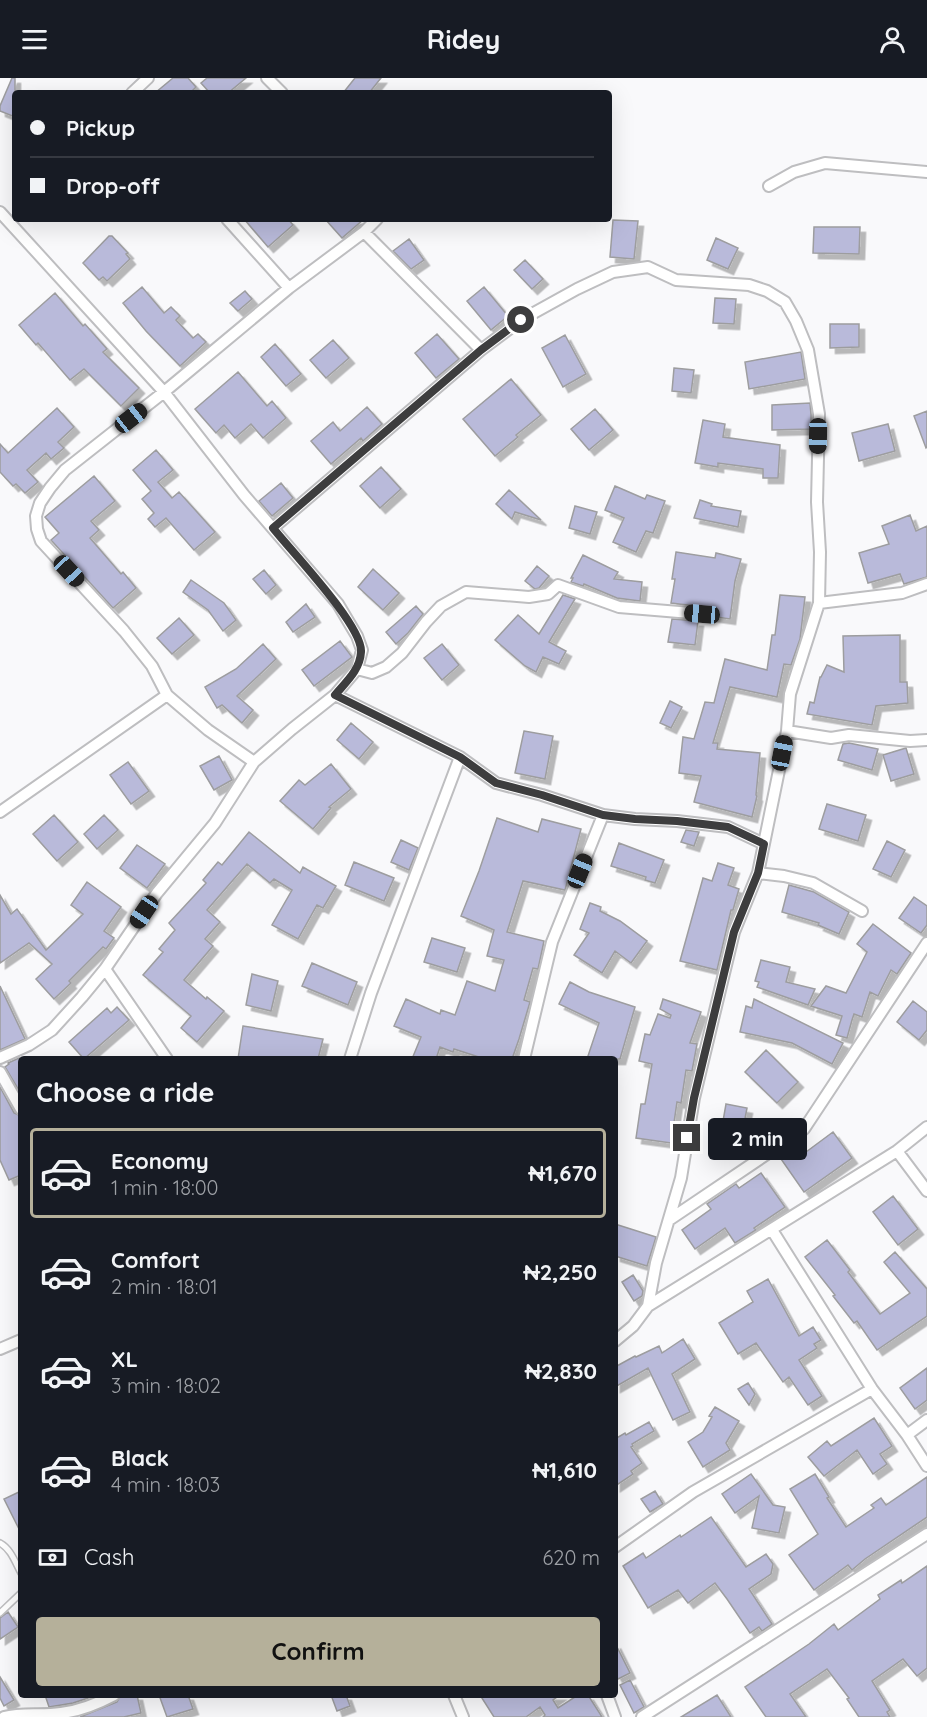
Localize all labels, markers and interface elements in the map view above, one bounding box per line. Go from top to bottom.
text: Ridey [427,22,500,56]
icon: menu [18,23,51,56]
icon: person [876,23,909,56]
text: Pickup [66,114,135,142]
text: Drop-off [66,172,160,200]
route start [507,306,534,333]
car [111,400,151,436]
car [809,418,827,454]
car [50,552,88,590]
car [683,603,721,625]
car [770,734,794,772]
car [565,851,595,891]
car [126,892,162,932]
text: Choose a ride [36,1075,214,1109]
callout: 2 min [708,1117,807,1159]
route end [673,1124,700,1151]
text: 2 min [731,1126,784,1151]
icon: car [39,1146,93,1200]
text: Economy [111,1147,209,1175]
text: ₦1,670 [528,1159,597,1187]
text: 1 min · 18:00 [111,1175,219,1200]
icon: car [39,1245,93,1299]
text: Comfort [111,1246,200,1274]
text: ₦2,250 [524,1258,597,1286]
text: 2 min · 18:01 [111,1274,218,1299]
icon: car [39,1344,93,1398]
text: XL [111,1345,138,1373]
text: ₦2,830 [525,1357,597,1385]
text: 3 min · 18:02 [111,1373,221,1398]
icon: car [39,1443,93,1497]
text: Black [111,1444,169,1472]
text: ₦1,610 [532,1456,597,1484]
text: 4 min · 18:03 [111,1472,220,1497]
icon: cash [36,1541,69,1574]
text: Cash [84,1543,135,1571]
text: 620 m [543,1545,600,1570]
button: Confirm [36,1617,600,1686]

